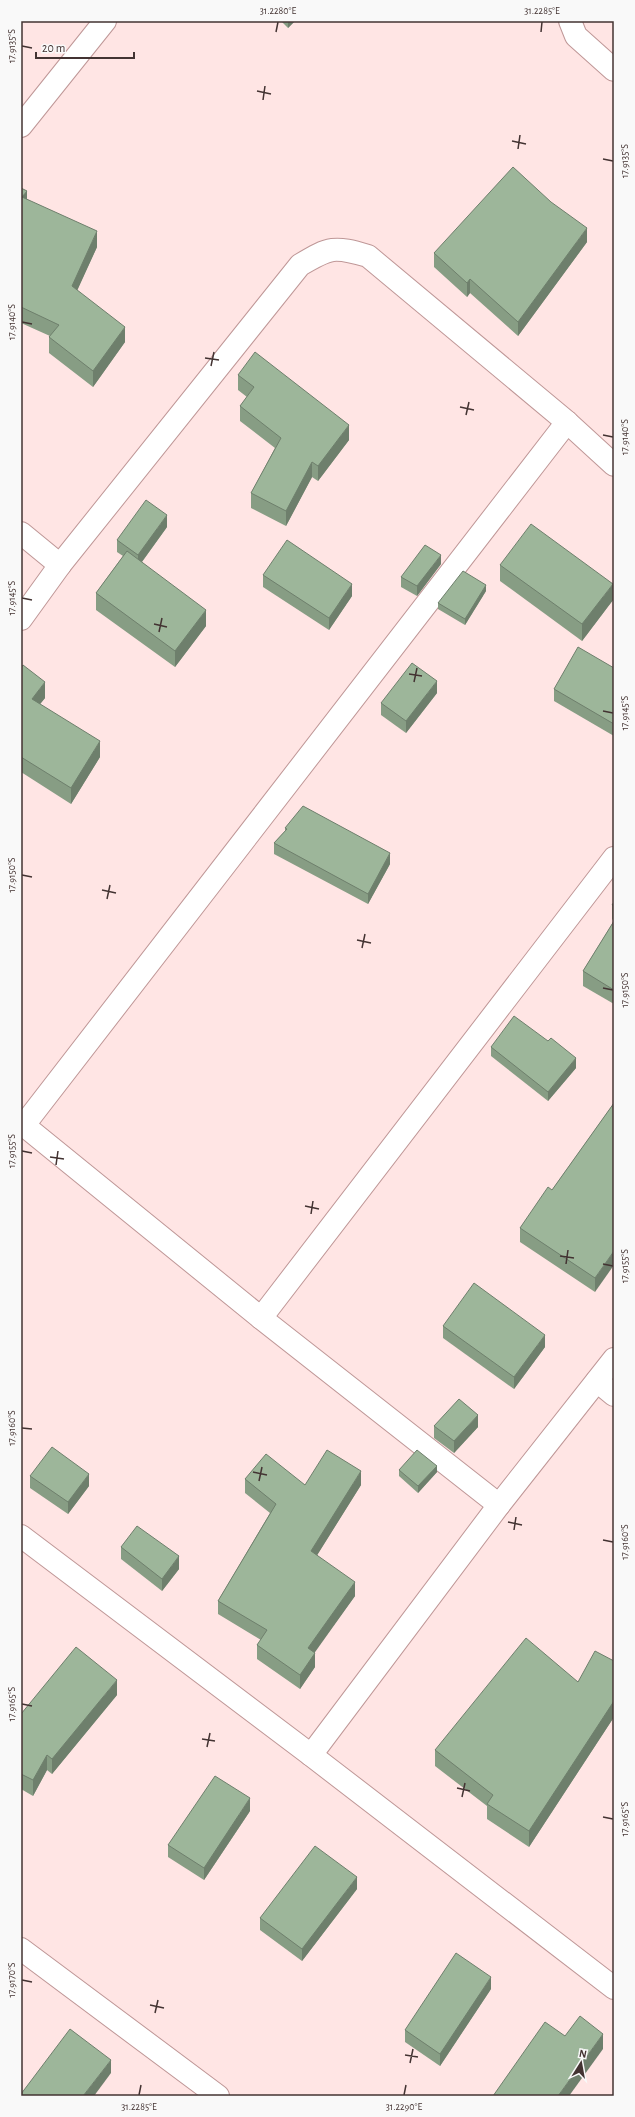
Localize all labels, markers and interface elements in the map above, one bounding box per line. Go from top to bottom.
text: 31.2280°E [260,6,297,16]
text: 31.2285°E [524,6,560,16]
text: 17.9135°S [7,29,17,63]
scale bar [36,34,134,60]
text: 20 m [42,42,65,54]
text: 17.9135°S [620,144,630,178]
text: 17.9140°S [7,304,17,340]
text: 17.9140°S [620,419,630,455]
text: 17.9145°S [7,580,17,615]
text: 17.9145°S [620,695,630,730]
text: 17.9150°S [7,857,17,893]
text: 17.9150°S [620,972,630,1008]
text: 17.9155°S [7,1134,17,1168]
text: 17.9155°S [620,1249,630,1283]
text: 17.9160°S [7,1410,17,1446]
text: 17.9160°S [620,1524,630,1560]
text: 17.9165°S [7,1686,17,1721]
text: 17.9165°S [620,1801,630,1836]
text: 17.9170°S [7,1962,17,1998]
north arrow [561,2043,601,2083]
text: N [578,2048,588,2060]
text: 31.2285°E [121,2102,157,2112]
text: 31.2290°E [386,2102,423,2112]

